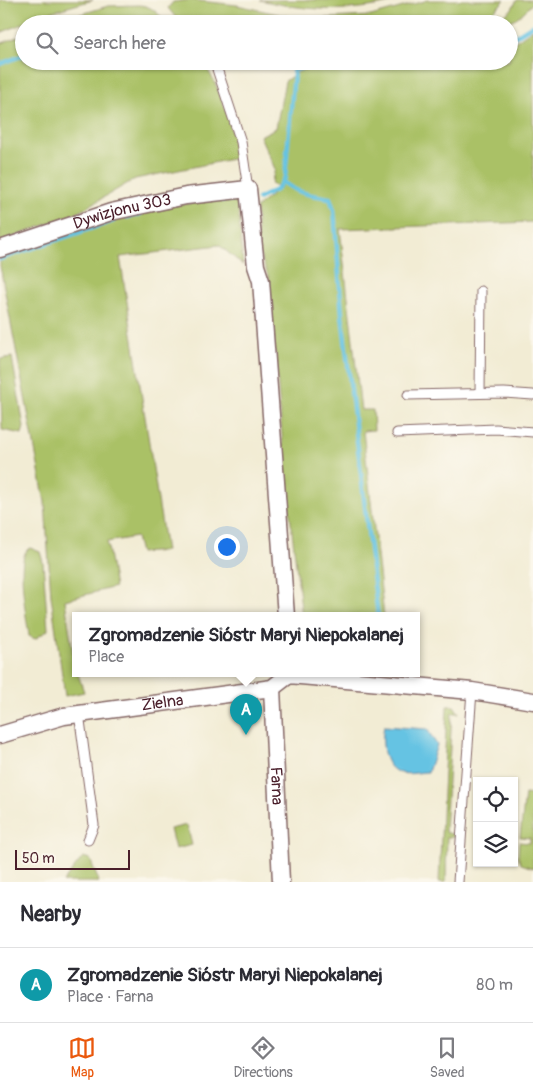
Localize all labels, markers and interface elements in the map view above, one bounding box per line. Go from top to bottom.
search box [15,15,518,70]
icon: search [33,29,61,57]
text: Search here [73,31,166,55]
street label: Dywizjonu 303 [71,189,173,234]
your location [214,534,240,560]
popup [72,612,420,677]
text: Zgromadzenie Sióstr Maryi Niepokalanej [88,623,404,647]
text: Place [88,647,124,667]
street label: Zielna [140,690,184,715]
pin: A [230,694,262,735]
street label: Farna [266,766,287,806]
map controls [473,777,518,867]
button: locate [473,777,518,822]
button: layers [473,822,518,867]
scale bar [15,847,130,870]
text: 50 m [22,850,55,867]
text: Nearby [20,901,81,928]
text: Zgromadzenie Sióstr Maryi Niepokalanej [67,963,383,987]
text: A [31,975,41,995]
text: 80 m [476,975,513,995]
text: Place · Farna [67,987,154,1007]
tab: Map [68,1034,96,1081]
tab: Directions [233,1034,293,1081]
tab: Saved [430,1034,465,1081]

